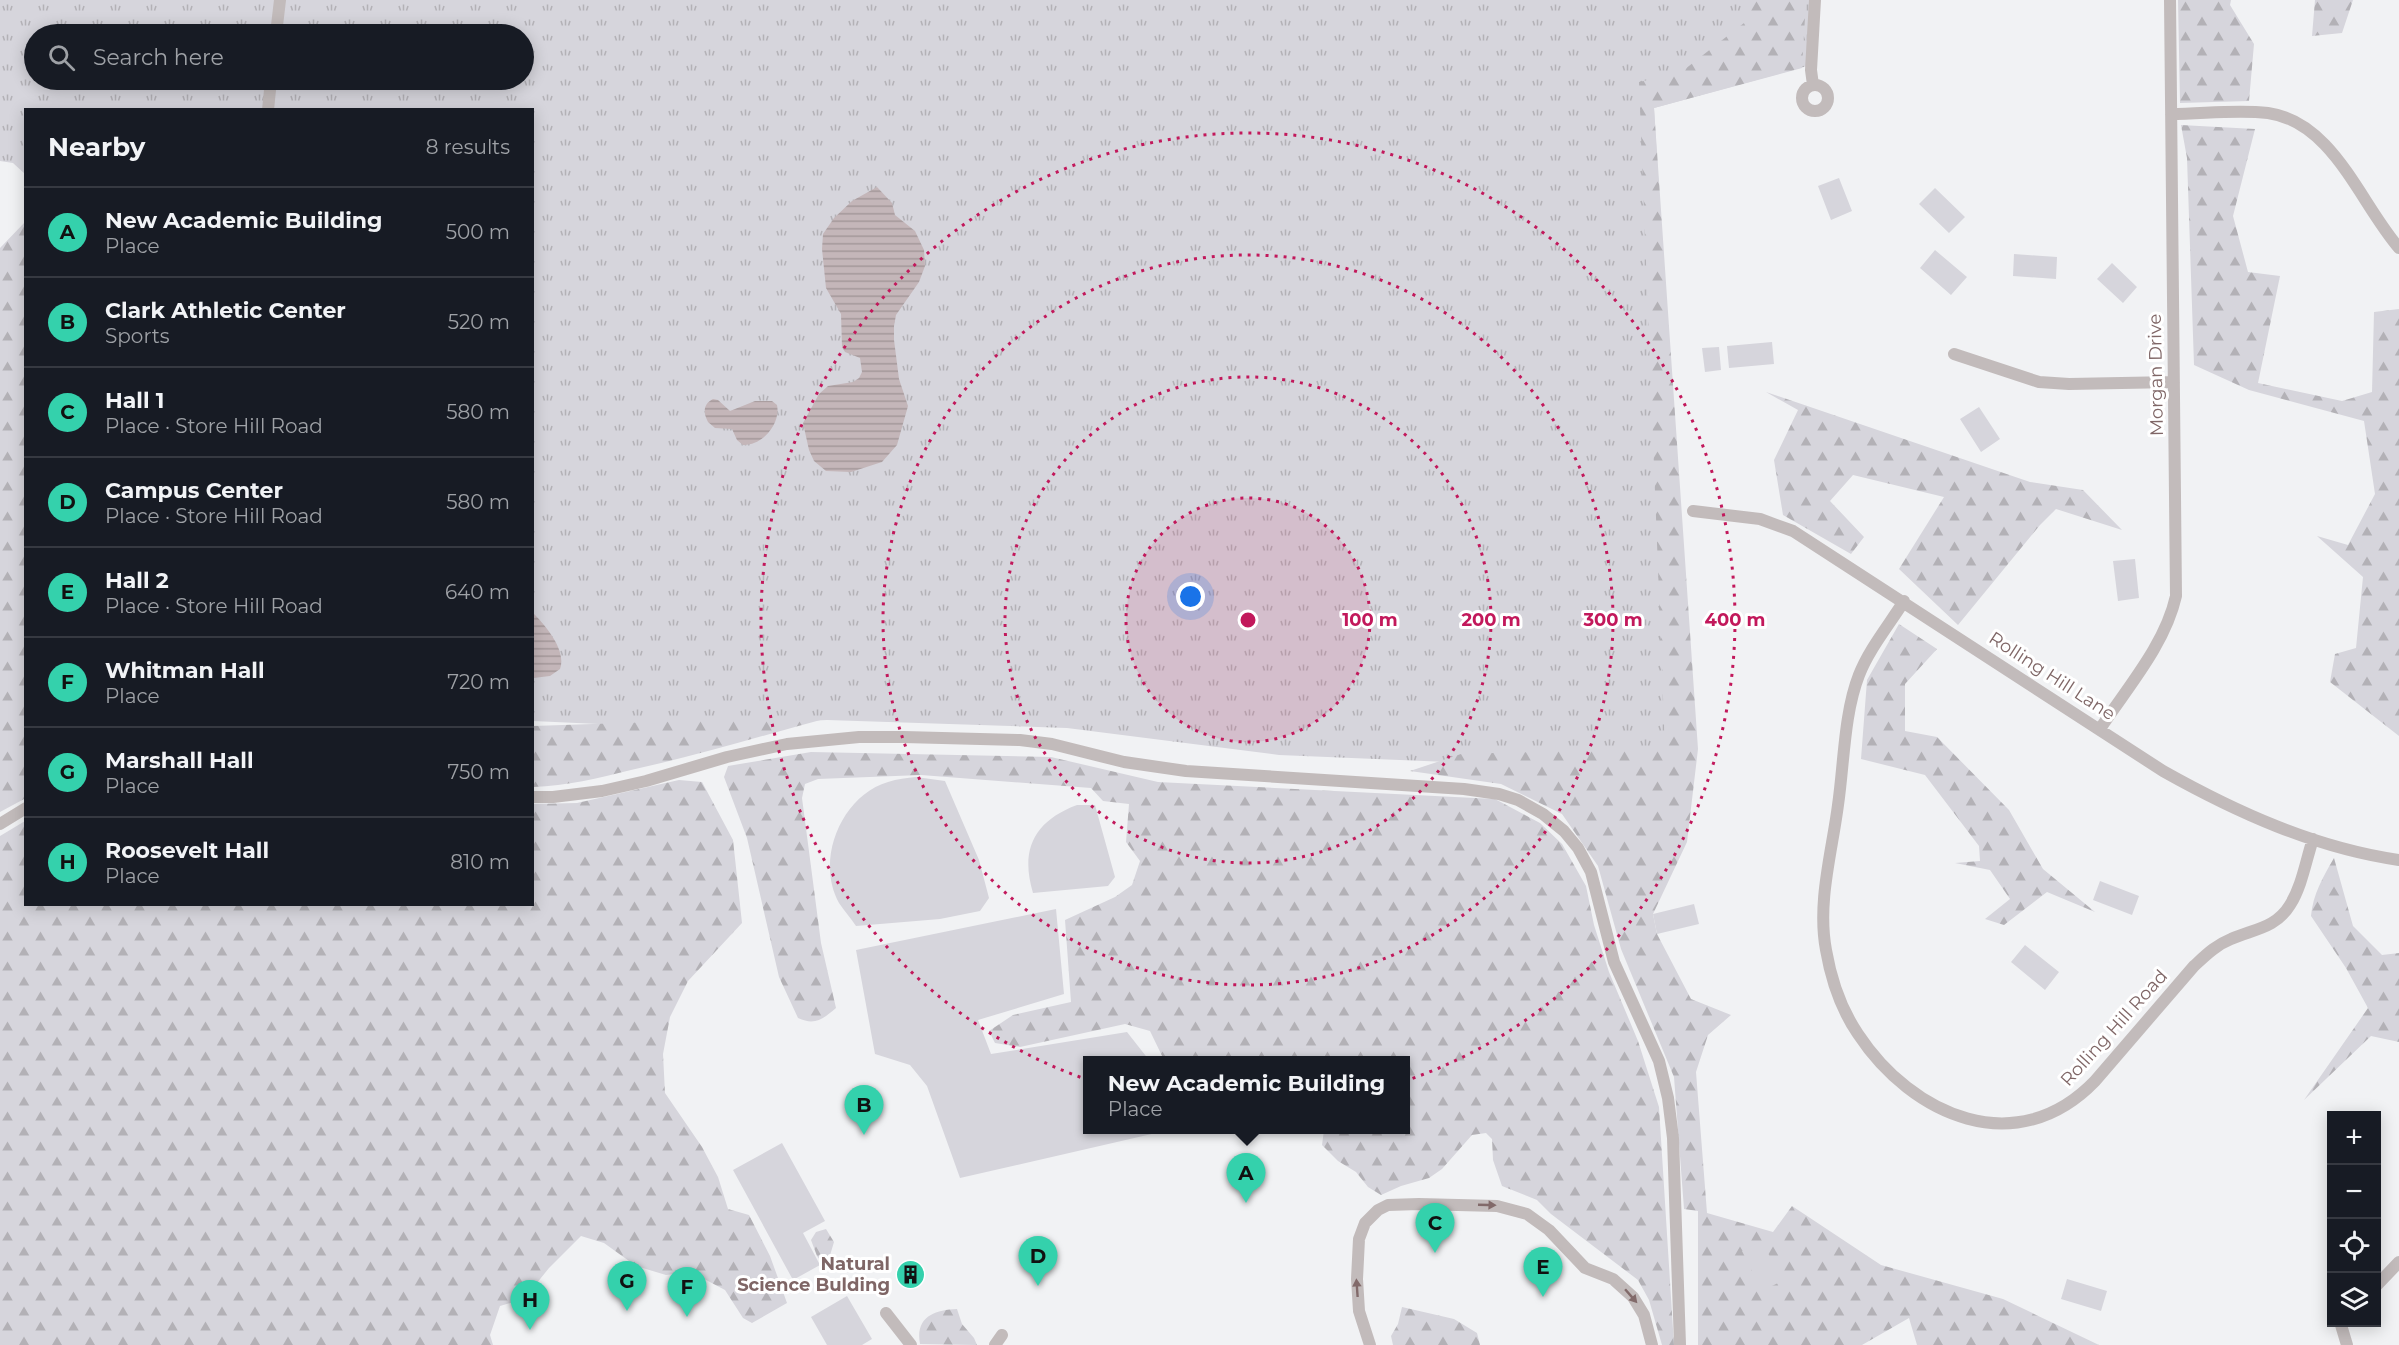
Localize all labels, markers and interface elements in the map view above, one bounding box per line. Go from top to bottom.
search box [24,24,534,90]
icon: search [45,41,78,74]
text: Search here [93,44,224,71]
text: Nearby [48,131,145,163]
text: 8 results [426,135,510,159]
text: New Academic Building [105,207,382,234]
text: A [60,220,75,244]
text: 500 m [446,220,510,244]
text: Place [105,234,160,258]
text: Clark Athletic Center [105,297,346,324]
text: B [60,310,75,334]
text: 520 m [448,310,510,334]
street label: Morgan Drive [2144,313,2168,436]
text: Sports [105,324,170,348]
text: Hall 1 [105,387,164,414]
text: C [60,400,75,424]
text: 580 m [446,400,510,424]
text: Place · Store Hill Road [105,414,323,438]
text: Campus Center [105,477,283,504]
text: D [59,490,76,514]
text: 580 m [446,490,510,514]
text: Place · Store Hill Road [105,504,323,528]
text: Hall 2 [105,567,169,594]
text: E [61,580,74,604]
text: 640 m [445,580,510,604]
your location [1176,582,1205,611]
text: Place · Store Hill Road [105,594,323,618]
text: 100 m [1342,609,1398,631]
text: 200 m [1461,609,1521,631]
text: 300 m [1582,609,1643,631]
text: 400 m [1705,609,1765,631]
centre of rings [1238,610,1258,630]
street label: Rolling Hill Lane [1985,627,2119,725]
text: Whitman Hall [105,657,265,684]
text: F [61,670,74,694]
text: 720 m [447,670,510,694]
text: Place [105,684,160,708]
text: Marshall Hall [105,747,254,774]
text: G [60,760,75,784]
text: 750 m [448,760,510,784]
text: Place [105,774,160,798]
text: Roosevelt Hall [105,837,269,864]
text: H [59,850,76,874]
text: 810 m [450,850,510,874]
text: Place [105,864,160,888]
street label: Rolling Hill Road [2056,965,2172,1091]
popup [1083,1056,1410,1134]
text: New Academic Building [1108,1070,1385,1097]
pin: B [844,1086,884,1135]
text: Place [1108,1097,1162,1121]
map controls [2327,1111,2381,1327]
button: + [2327,1111,2381,1165]
pin: A [1226,1154,1266,1203]
button: − [2327,1165,2381,1219]
one-way arrow [1478,1201,1497,1210]
pin: C [1416,1204,1454,1253]
button: locate [2327,1219,2381,1273]
pin: D [1018,1236,1058,1286]
pin: E [1524,1248,1562,1297]
place label: Natural Science Bulding [737,1253,890,1296]
building icon: Natural Science Bulding [895,1258,927,1290]
pin: G [608,1262,646,1311]
pin: F [668,1268,706,1317]
button: layers [2327,1273,2381,1327]
one-way arrow [1353,1279,1362,1298]
pin: H [510,1280,550,1330]
one-way arrow [1624,1288,1637,1303]

